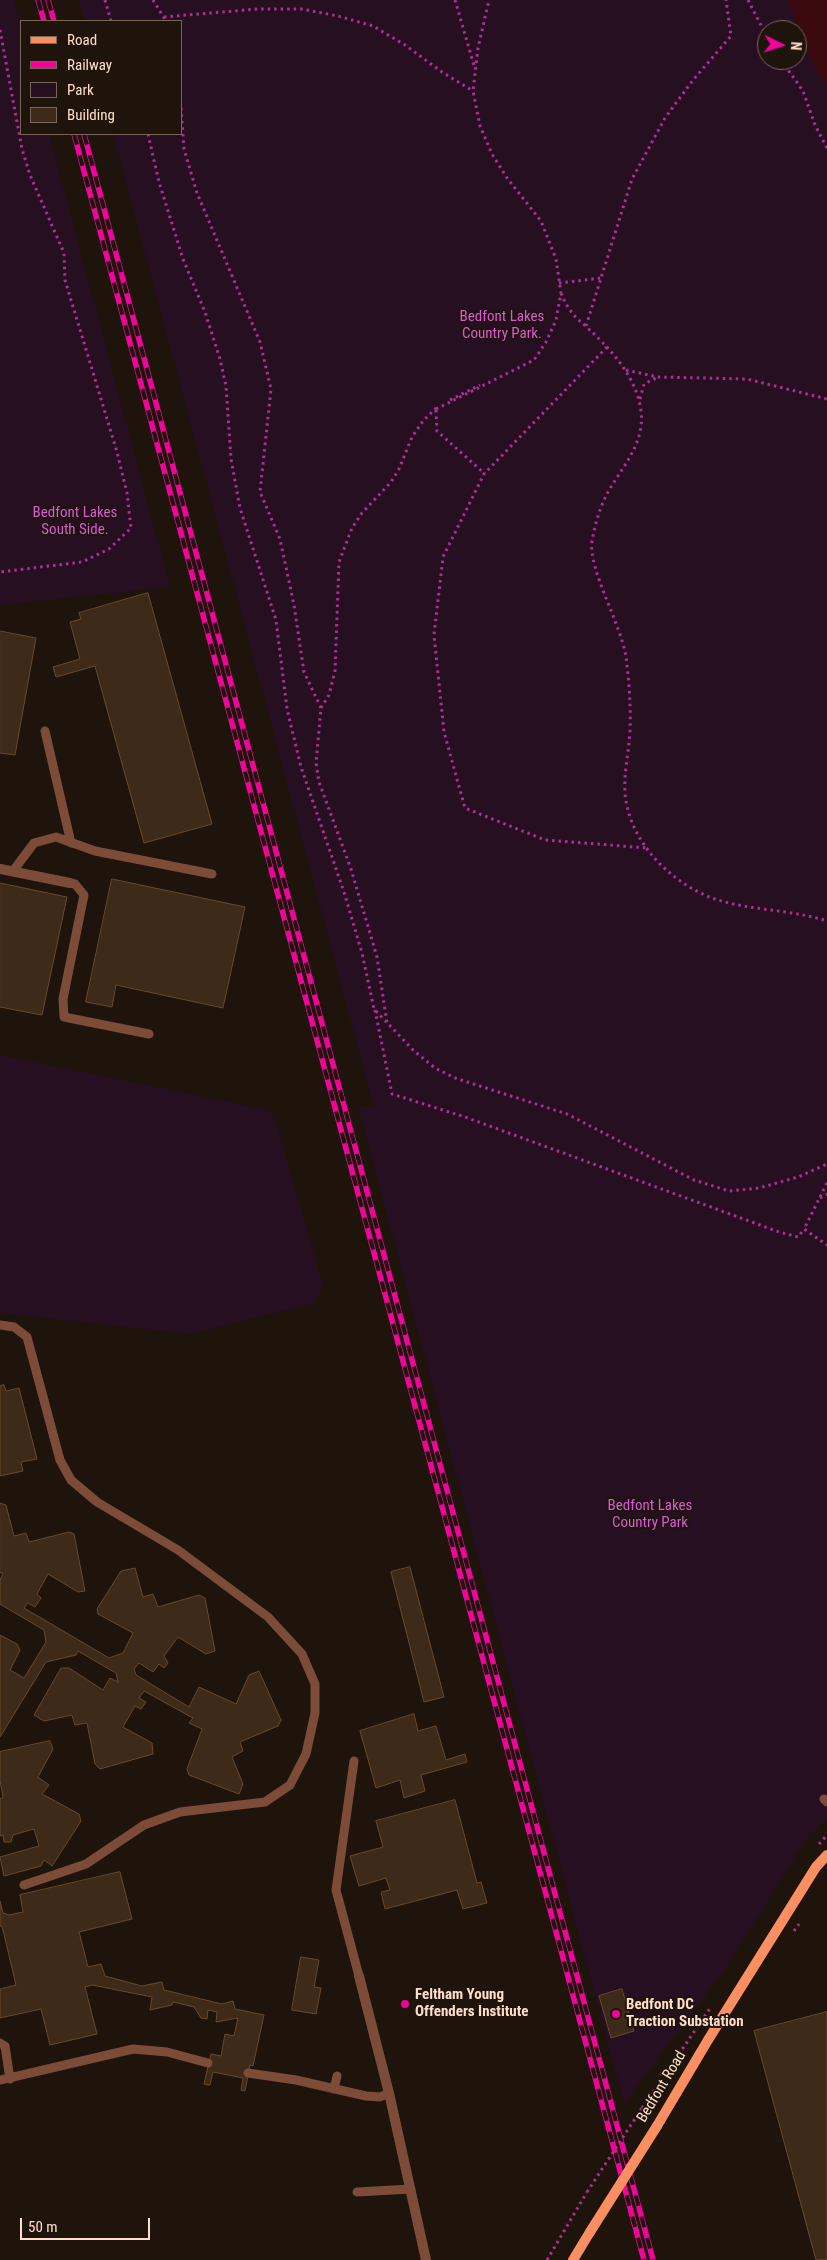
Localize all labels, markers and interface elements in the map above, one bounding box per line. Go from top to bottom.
legend [20,20,182,135]
north arrow [757,20,807,70]
text: Road [67,31,97,49]
text: N [788,41,804,51]
text: Railway [67,56,112,74]
text: Park [67,81,94,99]
text: Building [67,106,115,124]
park label: Bedfont Lakes Country Park. [460,308,544,343]
park label: Bedfont Lakes South Side. [33,504,117,539]
park label: Bedfont Lakes Country Park [608,1497,692,1532]
place label: Feltham Young Offenders Institute [415,1986,528,2021]
place label: Bedfont DC Traction Substation [626,1996,744,2031]
marker: Feltham Young Offenders Institute [399,1998,411,2010]
marker: Bedfont DC Traction Substation [610,2008,622,2020]
street label: Bedfont Road [634,2048,690,2126]
scale bar [22,2208,152,2240]
text: 50 m [28,2218,58,2236]

